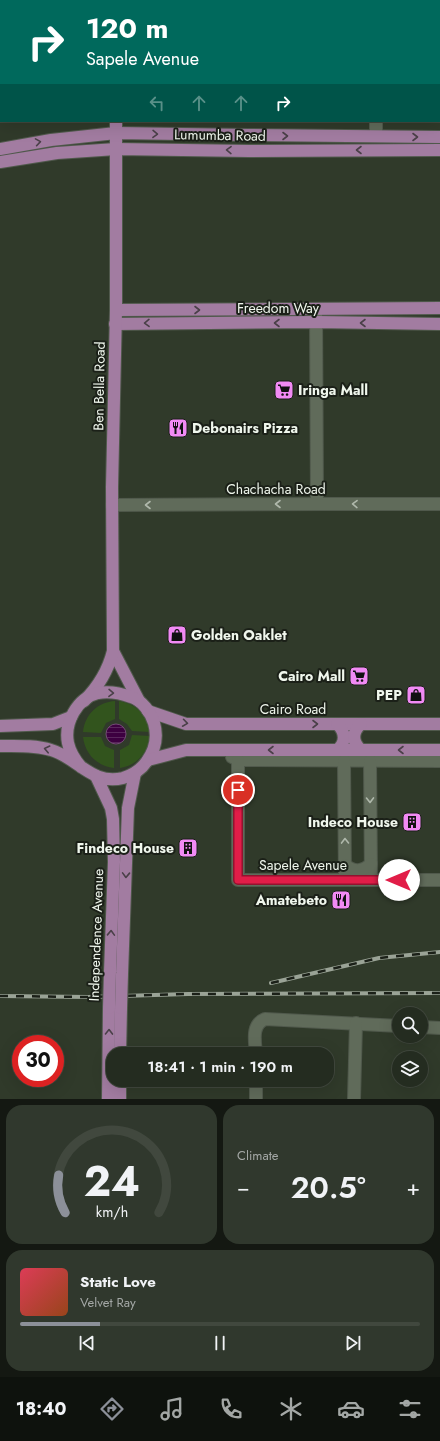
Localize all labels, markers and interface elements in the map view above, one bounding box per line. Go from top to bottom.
text: 120 m [86,8,169,49]
icon: right [20,16,72,68]
text: Sapele Avenue [86,46,199,72]
icon: left [146,92,168,114]
icon: ahead [188,92,210,114]
icon: ahead [230,92,252,114]
icon: right [272,92,294,114]
street label: Lumumba Road [174,124,266,146]
one-way arrow [152,129,158,138]
one-way arrow [282,132,288,140]
one-way arrow [412,132,418,141]
one-way arrow [35,138,41,147]
one-way arrow [226,146,232,154]
one-way arrow [356,146,362,154]
street label: Freedom Way [237,298,320,318]
one-way arrow [194,306,200,314]
one-way arrow [274,318,280,327]
one-way arrow [144,319,150,327]
one-way arrow [360,319,366,327]
street label: Ben Bella Road [88,341,110,431]
supermarket icon: Iringa Mall [273,379,295,401]
place label: Iringa Mall [298,380,368,400]
restaurant icon: Debonairs Pizza [167,417,189,439]
place label: Debonairs Pizza [192,418,298,438]
street label: Chachacha Road [226,479,326,499]
one-way arrow [275,500,281,508]
one-way arrow [352,500,358,508]
one-way arrow [145,501,151,510]
shop icon: Golden Oaklet [166,624,188,646]
place label: Golden Oaklet [191,625,287,645]
supermarket icon: Cairo Mall [348,665,370,687]
place label: Cairo Mall [278,666,345,686]
shop icon: PEP [405,684,427,706]
place label: PEP [376,685,402,705]
one-way arrow [108,689,114,697]
street label: Cairo Road [260,699,326,719]
one-way arrow [182,718,188,727]
one-way arrow [312,720,318,728]
one-way arrow [44,745,50,753]
one-way arrow [268,746,274,754]
one-way arrow [398,746,404,754]
pin [221,773,255,807]
icon: arrive [227,779,249,801]
one-way arrow [366,797,374,803]
building icon: Indeco House [401,811,423,833]
place label: Indeco House [308,812,398,832]
building icon: Findeco House [177,837,199,859]
place label: Findeco House [77,838,174,858]
one-way arrow [341,838,349,844]
street label: Sapele Avenue [259,855,347,875]
position arrow [378,859,420,901]
street label: Independence Avenue [84,868,108,1002]
one-way arrow [121,872,130,878]
restaurant icon: Amatebeto [330,889,352,911]
place label: Amatebeto [255,890,327,910]
one-way arrow [107,930,116,936]
map controls [392,1007,428,1087]
button: search [392,1007,428,1043]
one-way arrow [104,1029,113,1035]
speed limit sign: 30 [12,1035,64,1087]
button: layers [392,1051,428,1087]
text: 18:41 · 1 min · 190 m [147,1056,293,1078]
text: Climate [237,1146,278,1165]
text: 24 [83,1150,140,1211]
text: 20.5° [291,1166,366,1209]
text: − [237,1171,250,1203]
text: + [406,1171,420,1203]
text: km/h [95,1201,128,1221]
text: Static Love [80,1271,156,1293]
text: Velvet Ray [80,1293,136,1312]
icon: previous [76,1332,98,1354]
icon: pause [209,1332,231,1354]
icon: next [342,1332,364,1354]
icon: directions [98,1395,126,1423]
icon: music [158,1395,186,1423]
icon: phone [217,1395,245,1423]
icon: climate [277,1395,305,1423]
icon: car [337,1395,365,1423]
icon: filters [396,1395,424,1423]
text: 18:40 [16,1396,67,1422]

